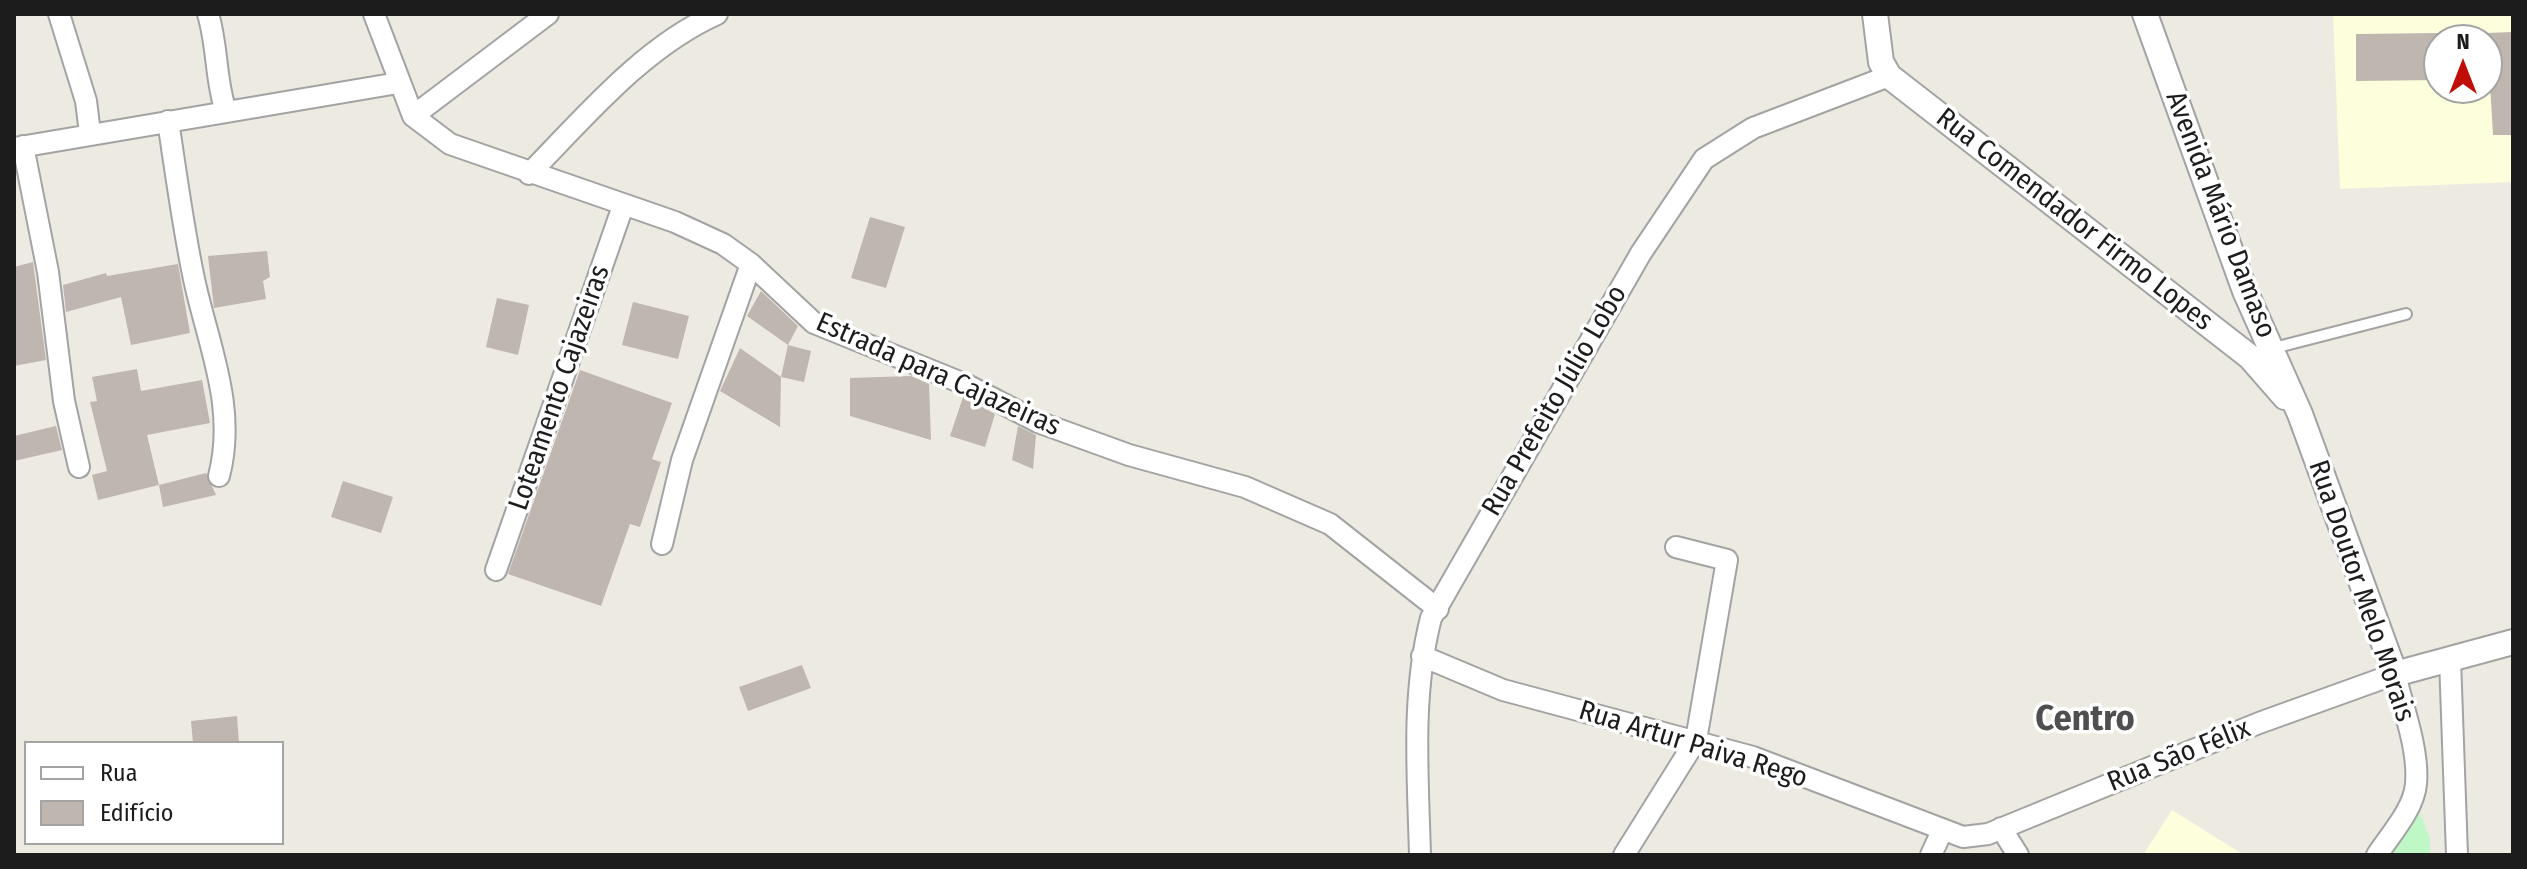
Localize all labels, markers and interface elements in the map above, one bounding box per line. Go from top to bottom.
north arrow [2423,24,2503,104]
text: N [2456,28,2470,55]
street label: Avenida Mário Damaso [2158,87,2282,343]
street label: Rua Comendador Firmo Lopes [1929,102,2219,338]
street label: Loteamento Cajazeiras [502,261,618,515]
street label: Rua Prefeito Júlio Lobo [1475,280,1635,522]
street label: Estrada para Cajazeiras [811,306,1065,444]
street label: Rua Doutor Melo Morais [2300,456,2422,726]
street label: Rua Artur Paiva Rego [1575,694,1811,796]
district label: Centro [2035,698,2135,742]
street label: Rua São Félix [2103,712,2255,800]
legend [24,741,284,845]
text: Rua [100,759,137,787]
text: Edifício [100,799,173,827]

